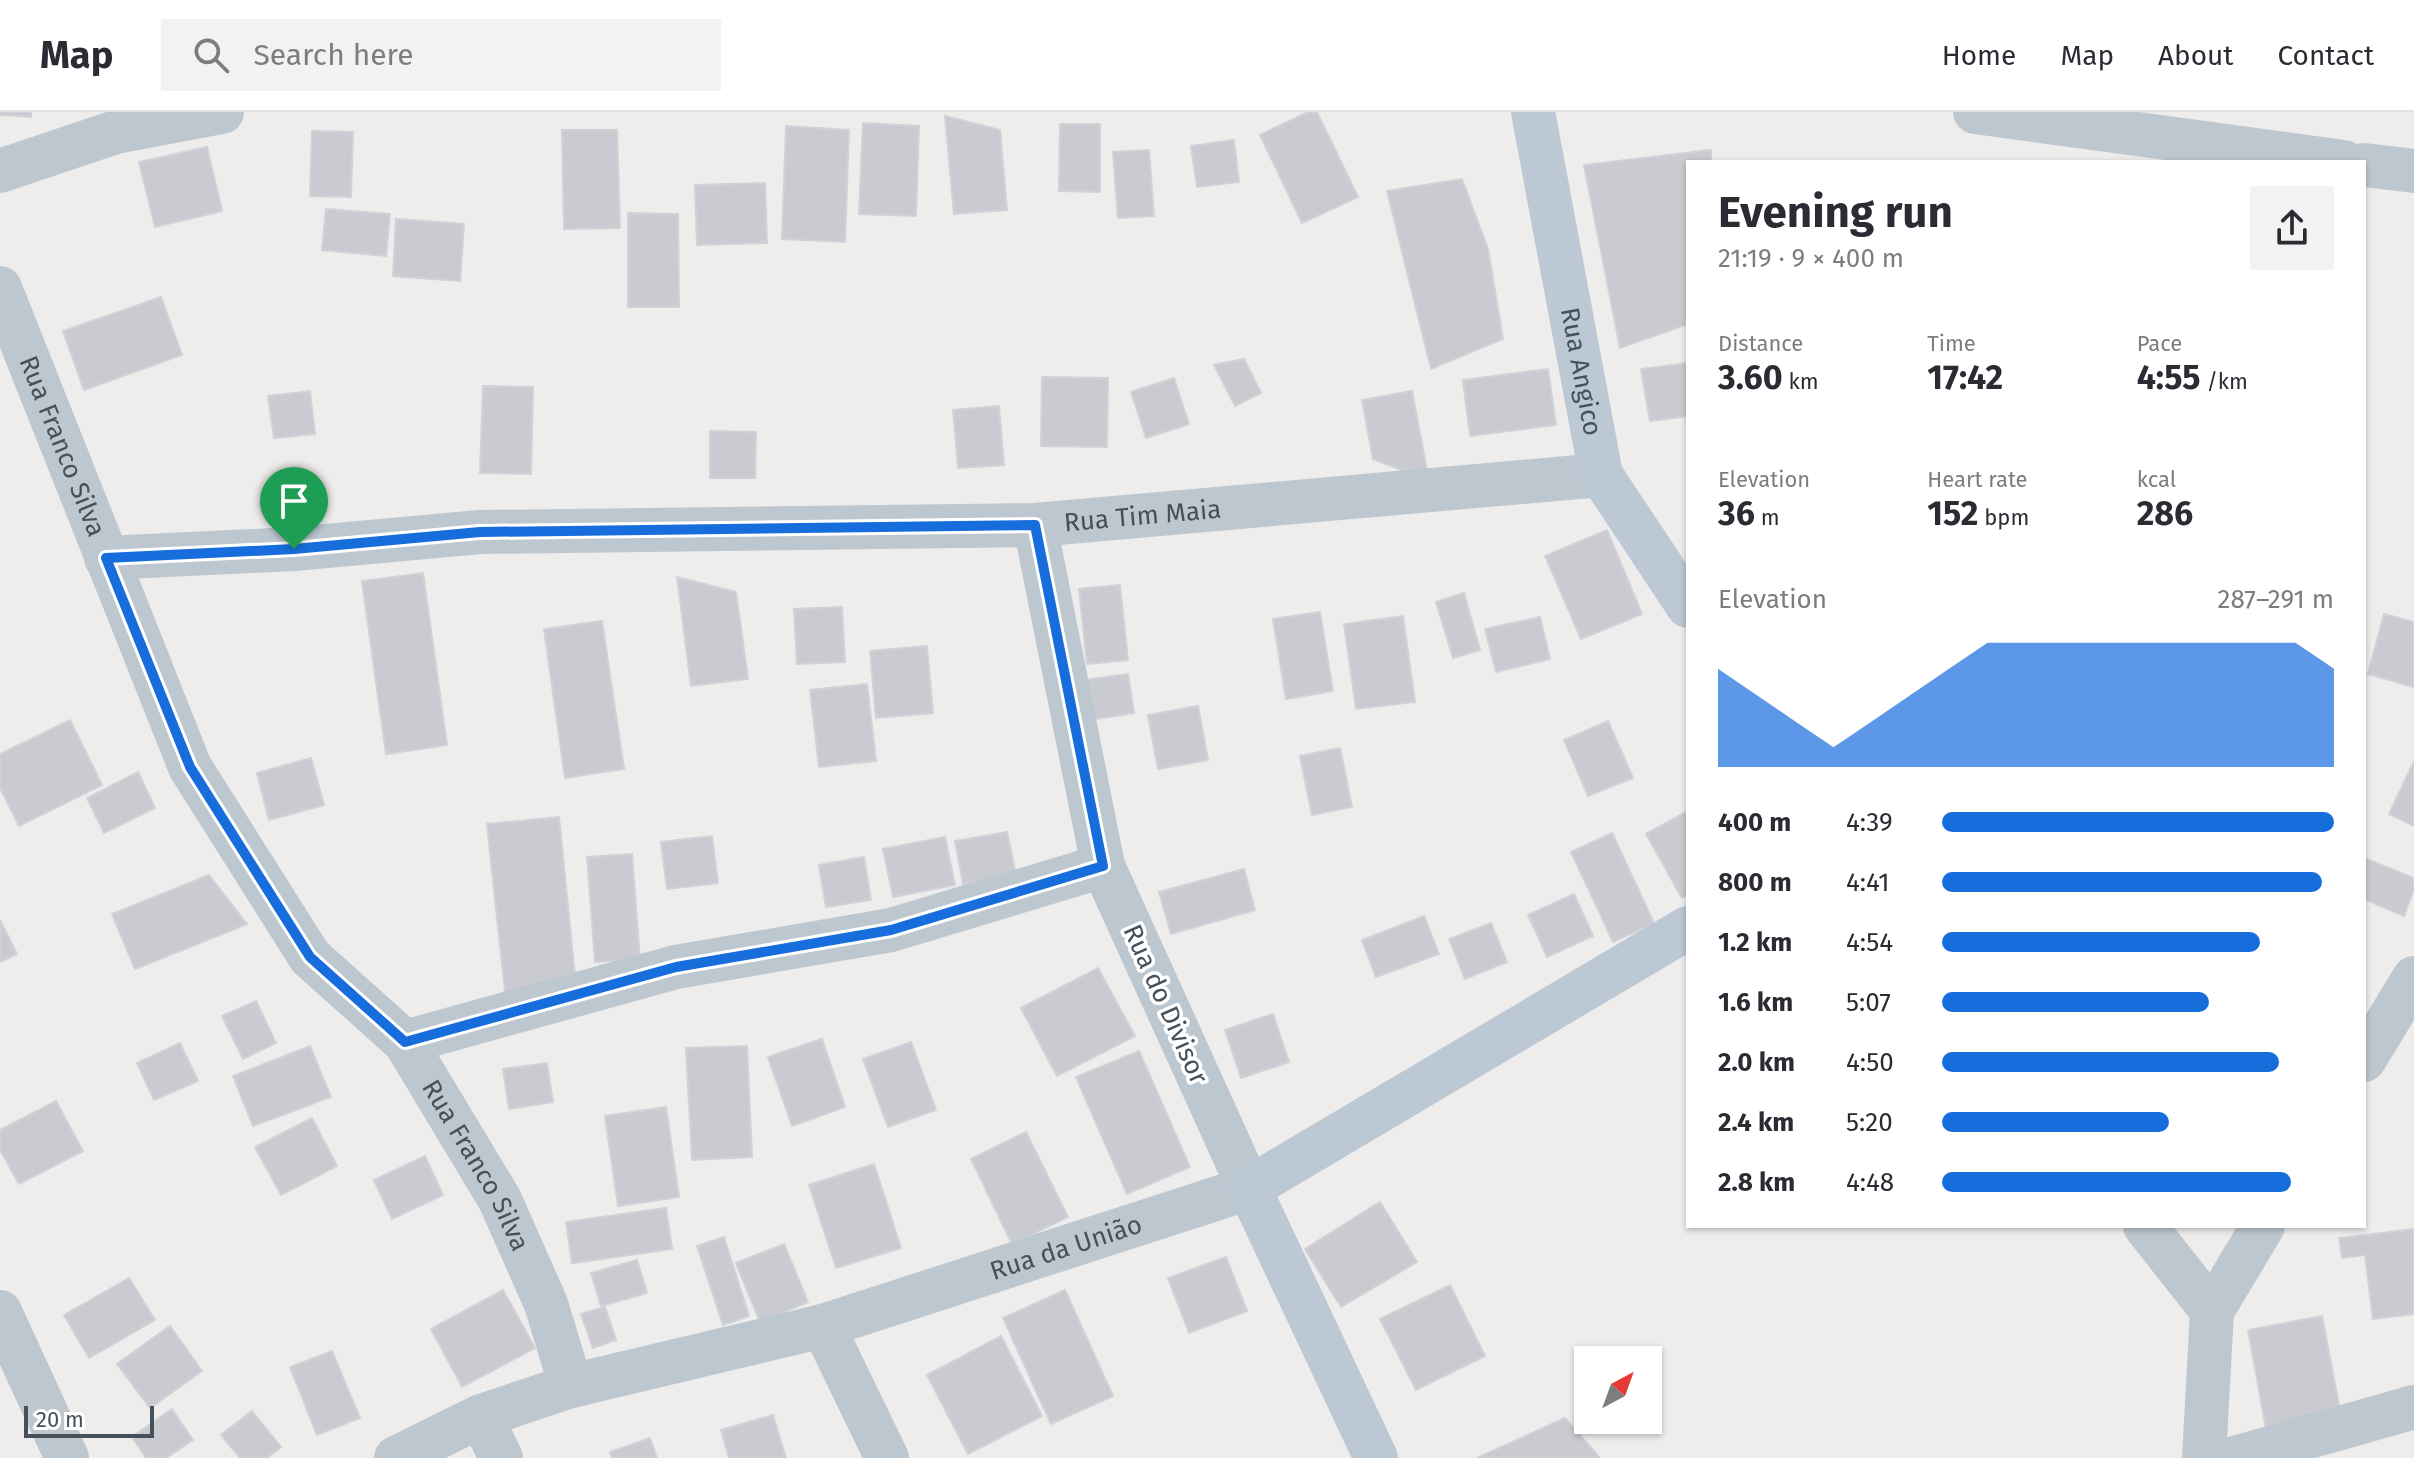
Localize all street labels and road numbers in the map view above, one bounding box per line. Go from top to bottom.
street label: Rua Angico [1554,305,1608,438]
street label: Rua Franco Silva [12,351,112,541]
street label: Rua Tim Maia [1063,494,1223,538]
street label: Rua do Divisor [1117,920,1214,1089]
street label: Rua Franco Silva [415,1074,536,1256]
street label: Rua da União [986,1209,1146,1287]

